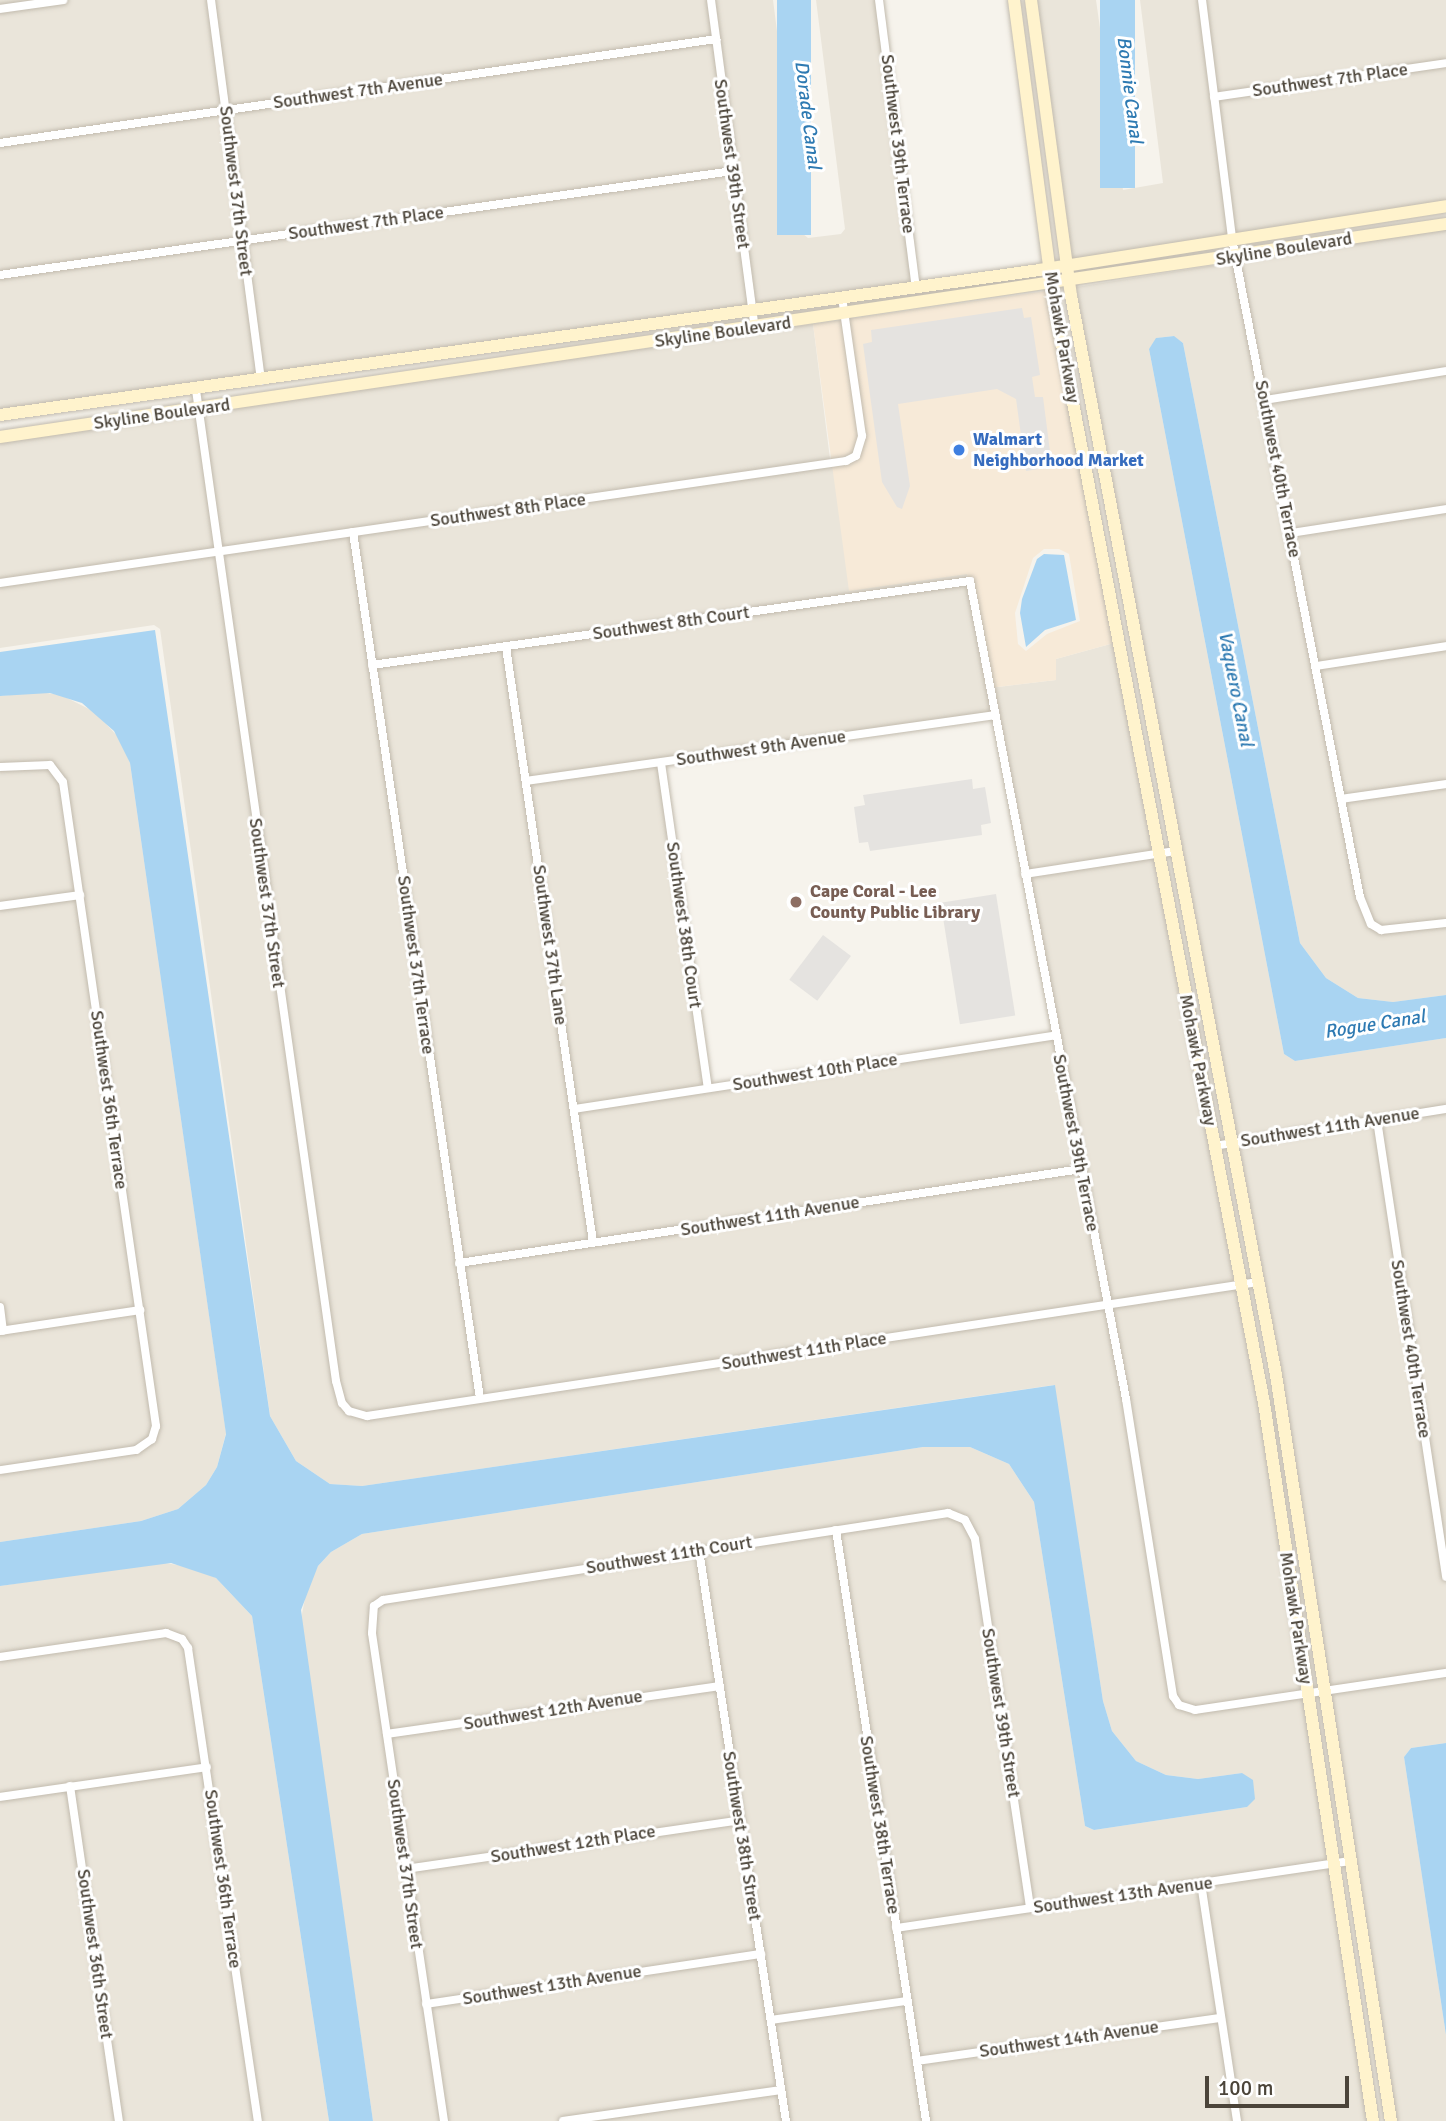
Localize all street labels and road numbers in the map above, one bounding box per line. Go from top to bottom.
street label: Southwest 39th Terrace [876,53,920,235]
street label: Southwest 7th Place [1251,58,1409,102]
street label: Southwest 7th Avenue [272,68,444,114]
street label: Southwest 39th Street [709,78,755,250]
street label: Southwest 37th Street [215,105,257,277]
street label: Southwest 7th Place [287,201,445,245]
street label: Skyline Boulevard [1214,228,1354,270]
street label: Mohawk Parkway [1040,269,1084,405]
street label: Skyline Boulevard [653,312,793,352]
street label: Southwest 40th Terrace [1250,378,1306,560]
street label: Skyline Boulevard [92,394,232,434]
street label: Southwest 8th Place [429,488,587,532]
street label: Southwest 8th Court [591,601,751,645]
street label: Southwest 9th Avenue [675,725,847,771]
street label: Southwest 37th Street [244,817,290,989]
street label: Southwest 38th Court [662,840,706,1010]
street label: Southwest 37th Lane [528,863,572,1027]
street label: Southwest 37th Terrace [393,874,439,1056]
street label: Mohawk Parkway [1175,992,1221,1128]
street label: Southwest 36th Terrace [86,1009,132,1191]
street label: Southwest 10th Place [731,1048,899,1096]
street label: Southwest 39th Terrace [1048,1052,1104,1234]
street label: Southwest 11th Avenue [1239,1102,1421,1152]
street label: Southwest 11th Avenue [679,1191,861,1241]
street label: Southwest 40th Terrace [1386,1258,1436,1440]
street label: Southwest 11th Place [720,1327,888,1375]
street label: Southwest 11th Court [585,1531,753,1579]
street label: Mohawk Parkway [1275,1550,1317,1686]
street label: Southwest 39th Street [977,1627,1025,1799]
street label: Southwest 12th Avenue [462,1685,644,1735]
street label: Southwest 38th Terrace [855,1734,905,1916]
street label: Southwest 38th Street [718,1750,766,1922]
street label: Southwest 37th Street [382,1778,428,1950]
street label: Southwest 36th Terrace [200,1788,246,1970]
street label: Southwest 12th Place [489,1820,657,1868]
street label: Southwest 36th Street [72,1868,118,2040]
street label: Southwest 13th Avenue [1032,1872,1214,1918]
street label: Southwest 13th Avenue [461,1960,643,2010]
street label: Southwest 14th Avenue [978,2016,1160,2062]

